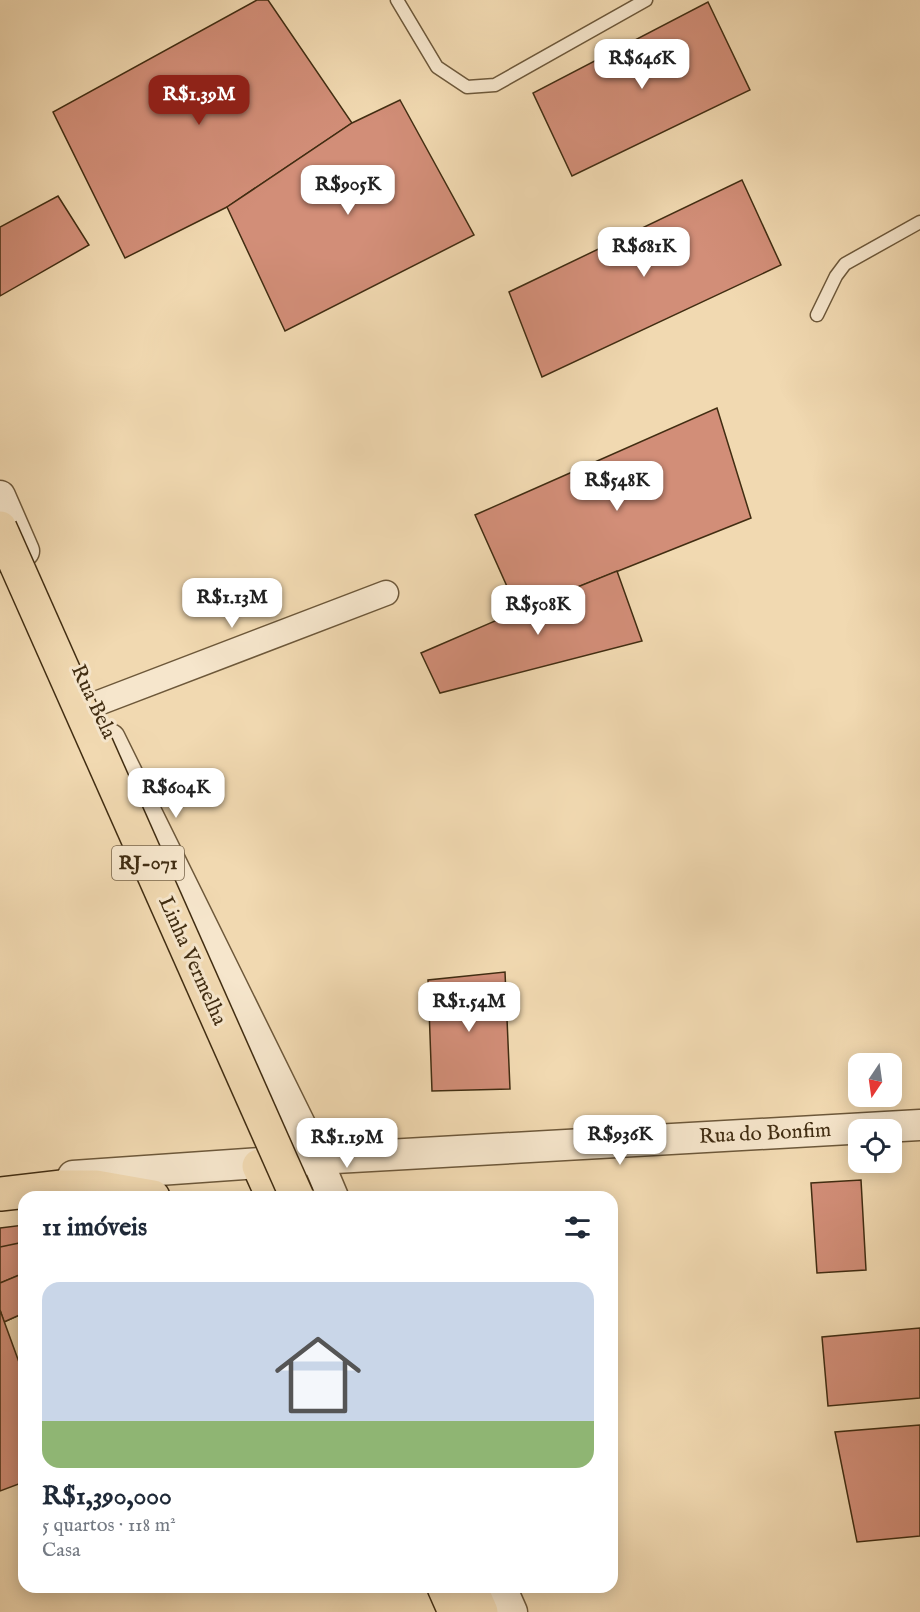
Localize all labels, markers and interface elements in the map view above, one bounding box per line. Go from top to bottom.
pin: R$646K [593,39,691,90]
text: R$646K [608,46,676,71]
pin: R$1.39M [144,75,254,126]
text: R$1.39M [163,82,235,107]
pin: R$905K [299,165,397,216]
text: R$905K [315,172,381,197]
pin: R$681K [595,227,693,278]
text: R$681K [612,234,676,259]
pin: R$548K [568,461,666,512]
text: R$548K [584,468,650,493]
pin: R$1.13M [177,578,287,629]
text: R$1.13M [196,585,268,610]
pin: R$508K [489,585,587,636]
text: R$508K [505,592,571,617]
street label: Rua Bela [64,661,122,744]
pin: R$604K [127,768,225,819]
text: R$604K [142,775,210,800]
road number: RJ-071 [112,846,184,880]
street label: Linha Vermelha [152,892,233,1031]
pin: R$1.54M [414,982,524,1033]
text: R$1.54M [432,989,506,1014]
north arrow [848,1053,902,1107]
map controls [848,1053,902,1173]
pin: R$936K [571,1115,669,1166]
street label: Rua do Bonfim [698,1117,832,1151]
pin: R$1.19M [292,1118,402,1169]
button: locate [848,1119,902,1173]
text: R$936K [587,1122,653,1147]
text: R$1.19M [311,1125,383,1150]
text: 11 imóveis [42,1211,147,1244]
icon: filters [561,1211,594,1244]
icon: home [264,1321,372,1429]
text: R$1,390,000 [42,1480,172,1513]
text: 5 quartos · 118 m² [42,1513,176,1538]
text: Casa [42,1538,81,1563]

